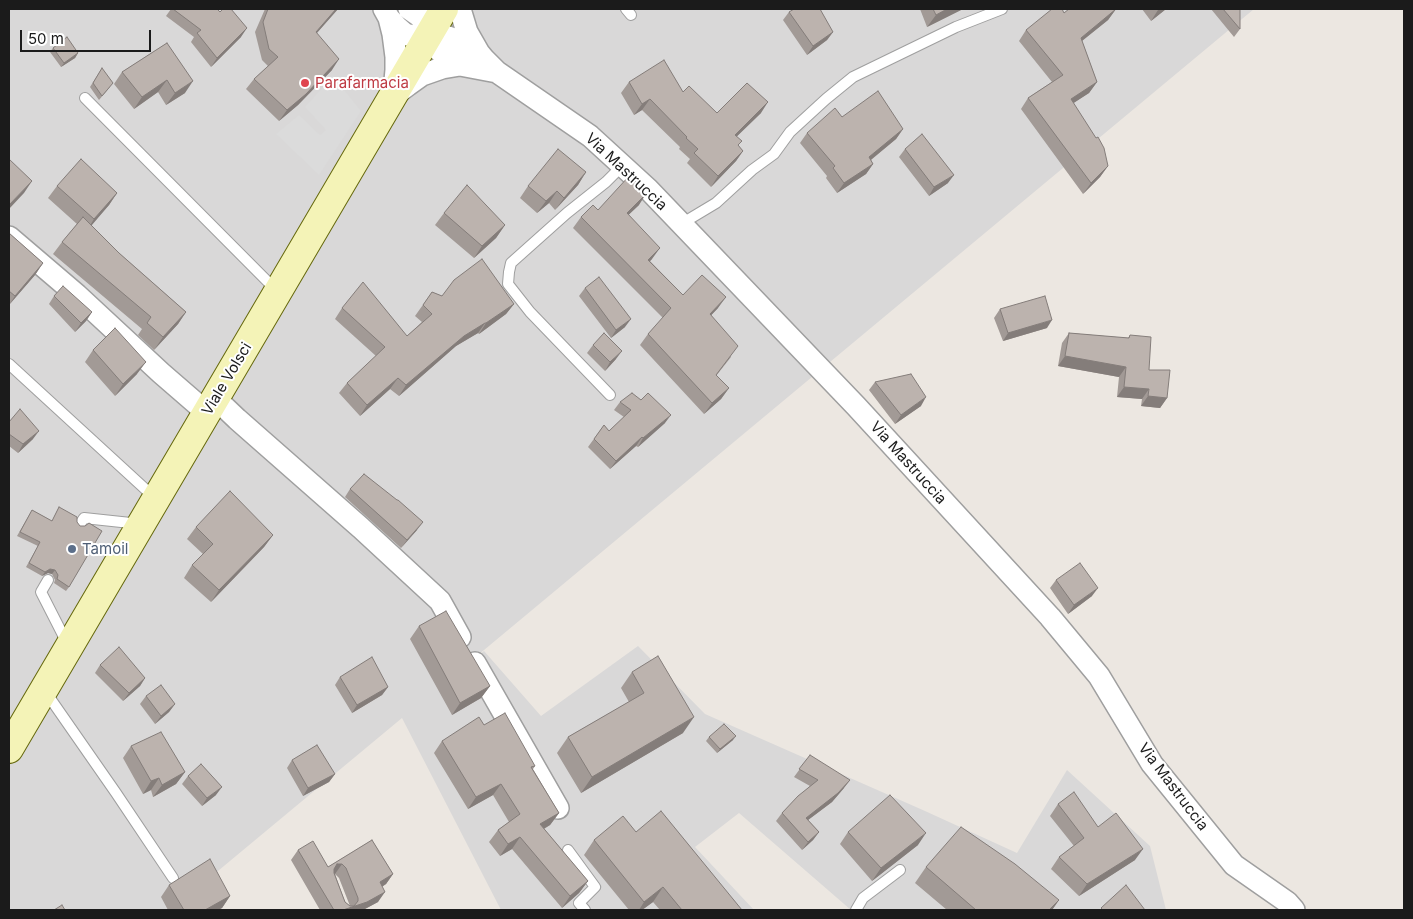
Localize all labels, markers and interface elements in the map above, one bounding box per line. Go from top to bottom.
scale bar [22,20,154,52]
text: 50 m [28,29,64,48]
place label: Parafarmacia [315,74,409,92]
marker: Parafarmacia [299,77,311,89]
street label: Via Mastruccia [581,130,671,214]
street label: Viale Volsci [198,340,256,418]
street label: Via Mastruccia [866,418,950,508]
place label: Tamoil [82,540,128,558]
marker: Tamoil [66,543,78,555]
street label: Via Mastruccia [1134,740,1212,834]

